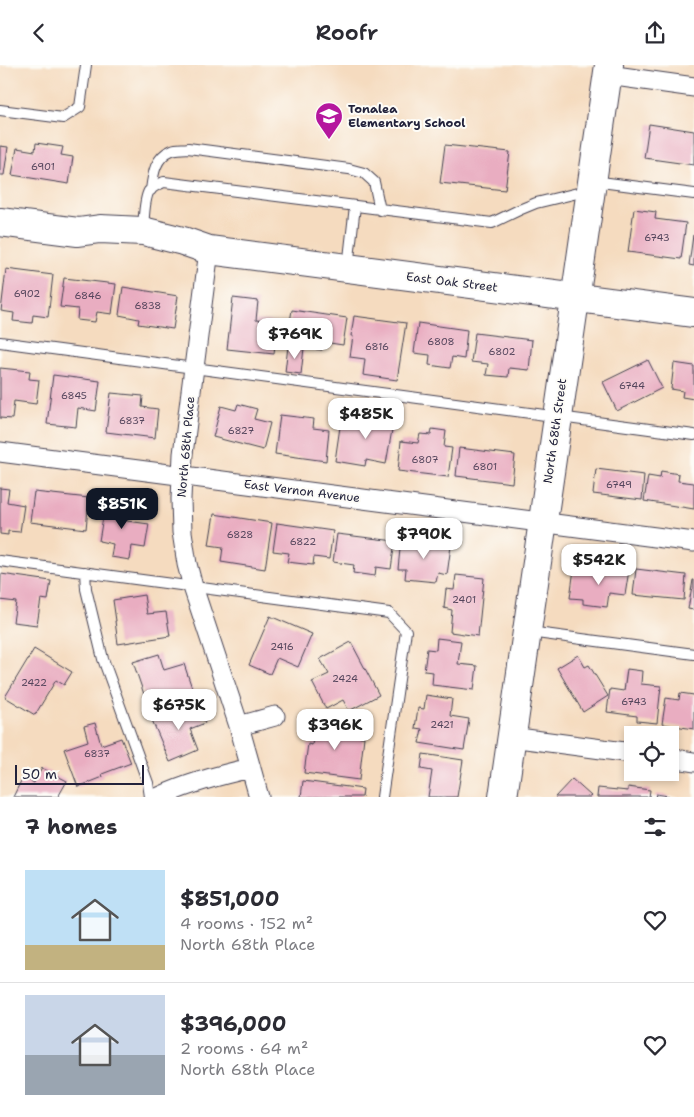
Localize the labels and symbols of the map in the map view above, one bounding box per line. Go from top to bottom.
school or university icon: Tonalea Elementary School [314,101,344,140]
place label: Tonalea Elementary School [348,101,465,131]
house number: 6901 [31,160,55,173]
house number: 6743 [644,231,670,244]
street label: East Oak Street [405,268,499,296]
house number: 6902 [14,287,40,300]
house number: 6846 [75,289,101,302]
house number: 6838 [135,299,161,312]
pin: $769K [260,317,330,360]
house number: 6808 [427,335,455,348]
house number: 6816 [365,340,389,353]
house number: 6802 [489,345,515,358]
street label: North 68th Street [540,377,570,485]
house number: 6744 [619,379,645,392]
house number: 6845 [61,389,87,402]
street label: North 68th Place [174,396,198,498]
pin: $485K [331,397,401,440]
house number: 6837 [119,414,145,427]
house number: 6827 [228,424,254,437]
house number: 6807 [412,453,438,466]
house number: 6801 [473,460,497,473]
street label: East Vernon Avenue [243,476,361,506]
house number: 6749 [606,478,632,491]
pin: $851K [87,487,157,530]
pin: $790K [389,517,459,560]
house number: 6828 [227,528,253,541]
house number: 6822 [290,535,316,548]
pin: $542K [564,543,634,586]
house number: 2401 [452,593,476,606]
house number: 2416 [270,640,294,653]
house number: 2424 [332,672,358,685]
house number: 2422 [21,676,47,689]
pin: $675K [144,689,214,731]
house number: 6743 [621,695,647,708]
pin: $396K [300,709,370,751]
house number: 2421 [430,718,454,731]
house number: 6837 [84,747,110,760]
scale bar [15,762,144,785]

